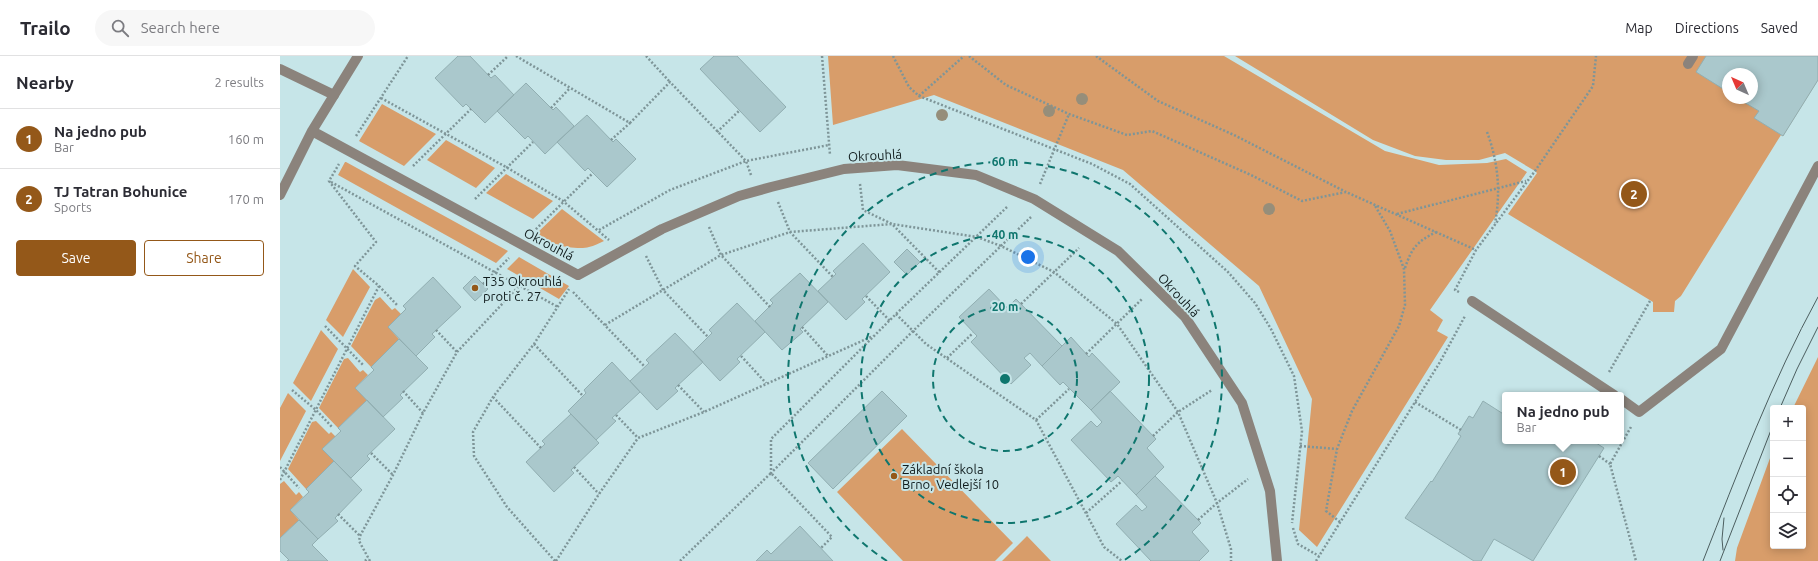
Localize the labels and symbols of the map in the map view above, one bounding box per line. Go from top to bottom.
north arrow [1722,68,1758,104]
street label: Okrouhlá [848,147,902,163]
text: 60 m [992,155,1018,168]
pin: 2 [1621,179,1647,209]
street label: Okrouhlá [522,225,576,263]
text: 40 m [992,228,1018,241]
your location [1018,247,1038,267]
street label: Okrouhlá [1155,270,1203,320]
place label: T35 Okrouhlá proti č. 27 [483,274,562,303]
marker: T35 Okrouhlá proti č. 27 [470,283,480,293]
text: 20 m [992,300,1018,313]
centre of rings [998,372,1012,386]
pin: 1 [1550,457,1576,487]
place label: Základní škola Brno, Vedlejší 10 [902,462,999,492]
marker: Základní škola Brno, Vedlejší 10 [889,471,899,481]

